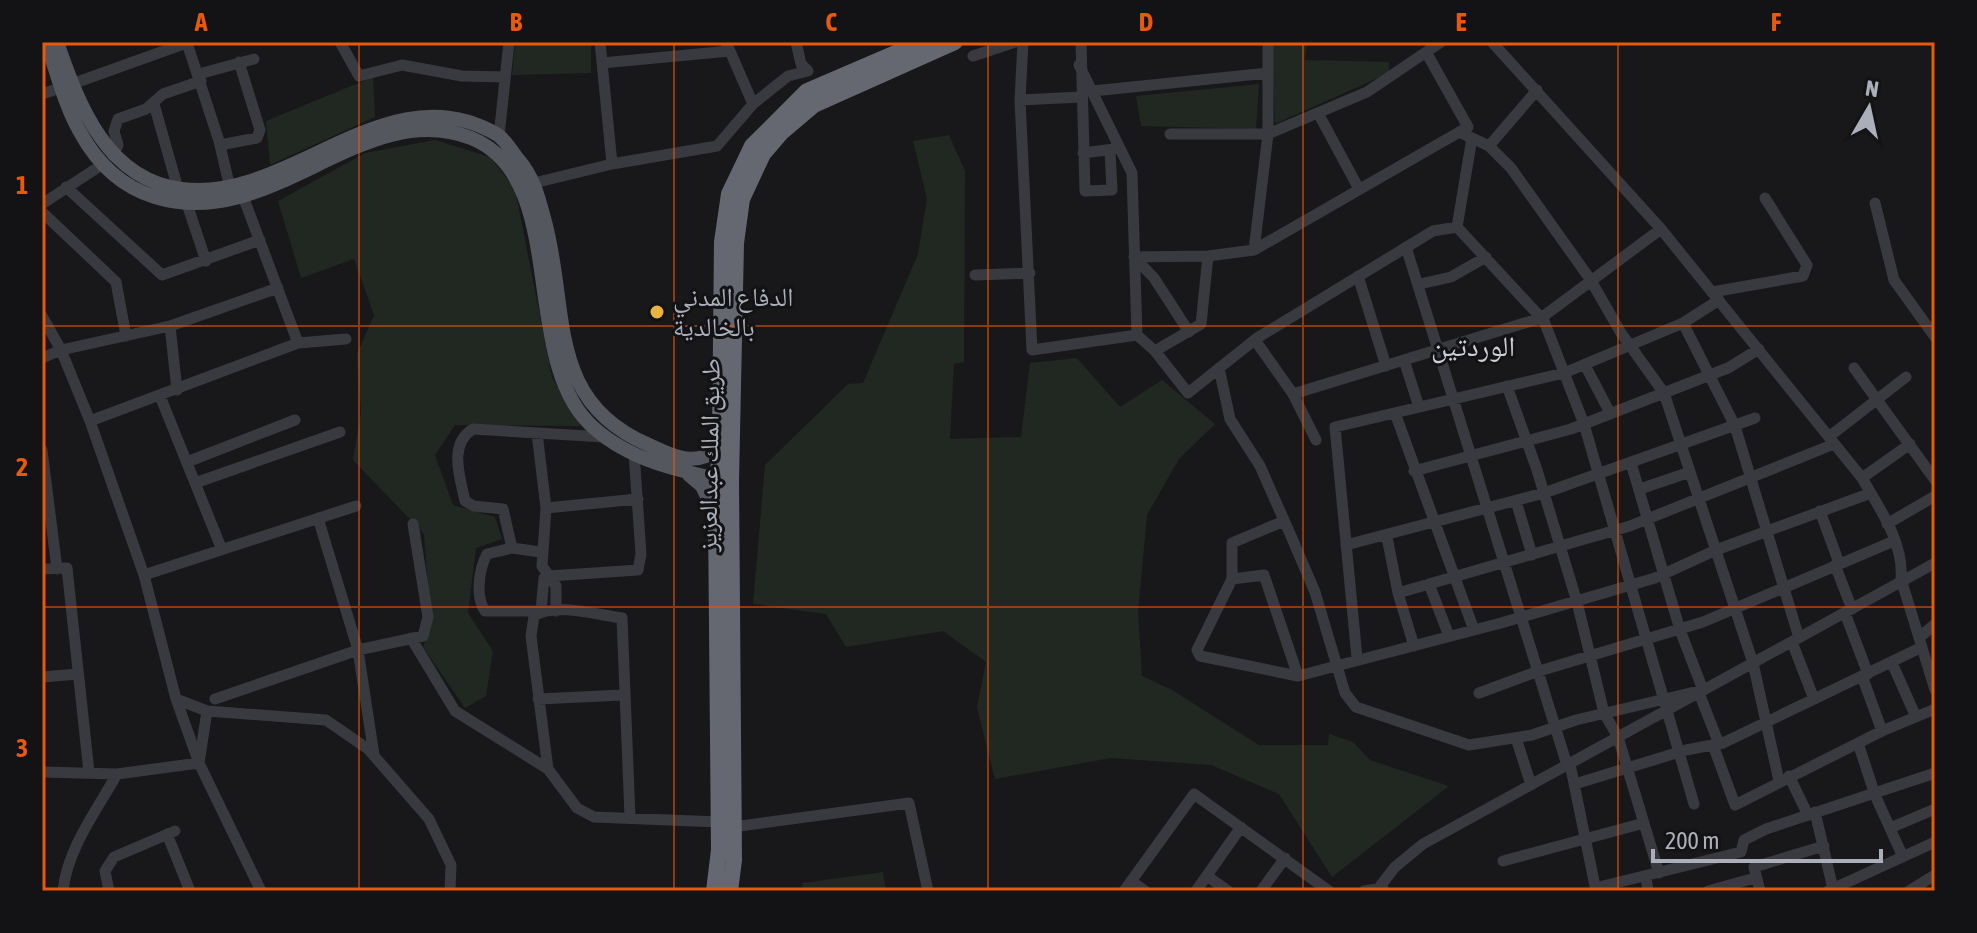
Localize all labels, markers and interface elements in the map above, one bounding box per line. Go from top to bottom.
text: A [194,7,208,37]
text: B [510,7,523,37]
text: C [825,7,837,37]
text: D [1139,7,1153,37]
text: E [1455,7,1467,37]
text: F [1771,7,1782,37]
north arrow [1829,68,1909,148]
text: N [1864,74,1881,102]
text: 1 [16,170,28,200]
place label: الدفاع المدني بالخالدية [673,282,794,342]
marker: الدفاع المدني بالخالدية [648,303,666,321]
district label: الوردتين [1431,330,1515,364]
street label: طريق الملك عبدالعزيز [692,358,727,553]
text: 2 [16,452,28,482]
text: 3 [16,733,28,763]
scale bar [1653,813,1881,863]
text: 200 m [1665,827,1719,854]

